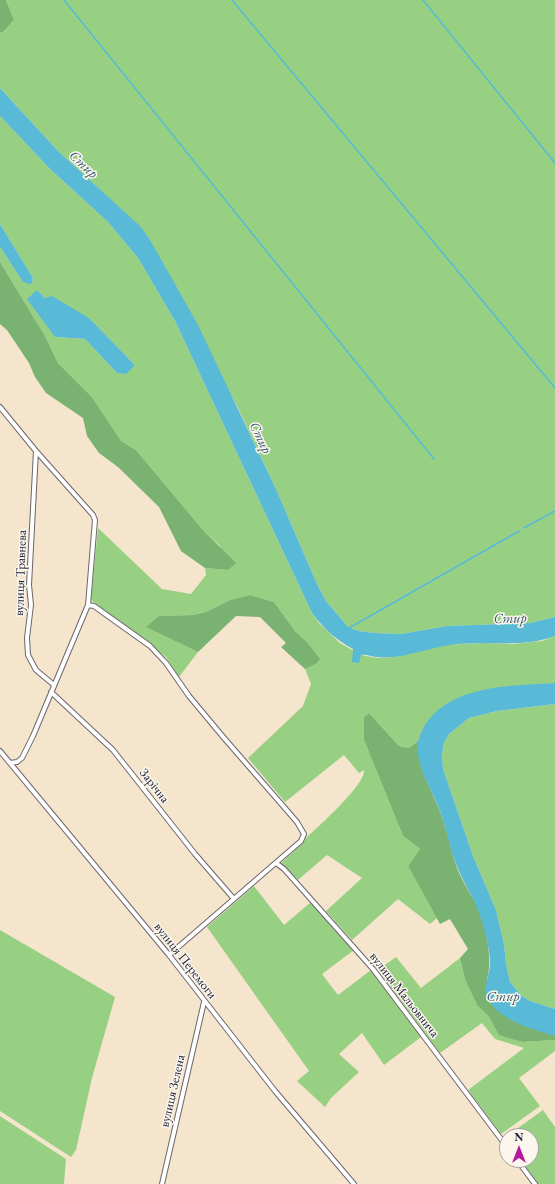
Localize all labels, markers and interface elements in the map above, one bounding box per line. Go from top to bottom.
water label: Стир [65,148,101,182]
water label: Стир [245,420,275,456]
street label: вулиця Травнева [12,530,30,616]
water label: Стир [493,610,527,628]
street label: Зарічна [136,766,172,806]
street label: вулиця Перемоги [150,920,220,1002]
street label: вулиця Мальовнича [366,949,442,1041]
water label: Стир [487,989,519,1005]
street label: вулиця Зелена [157,1053,189,1129]
north arrow [499,1128,539,1168]
text: N [515,1130,523,1144]

